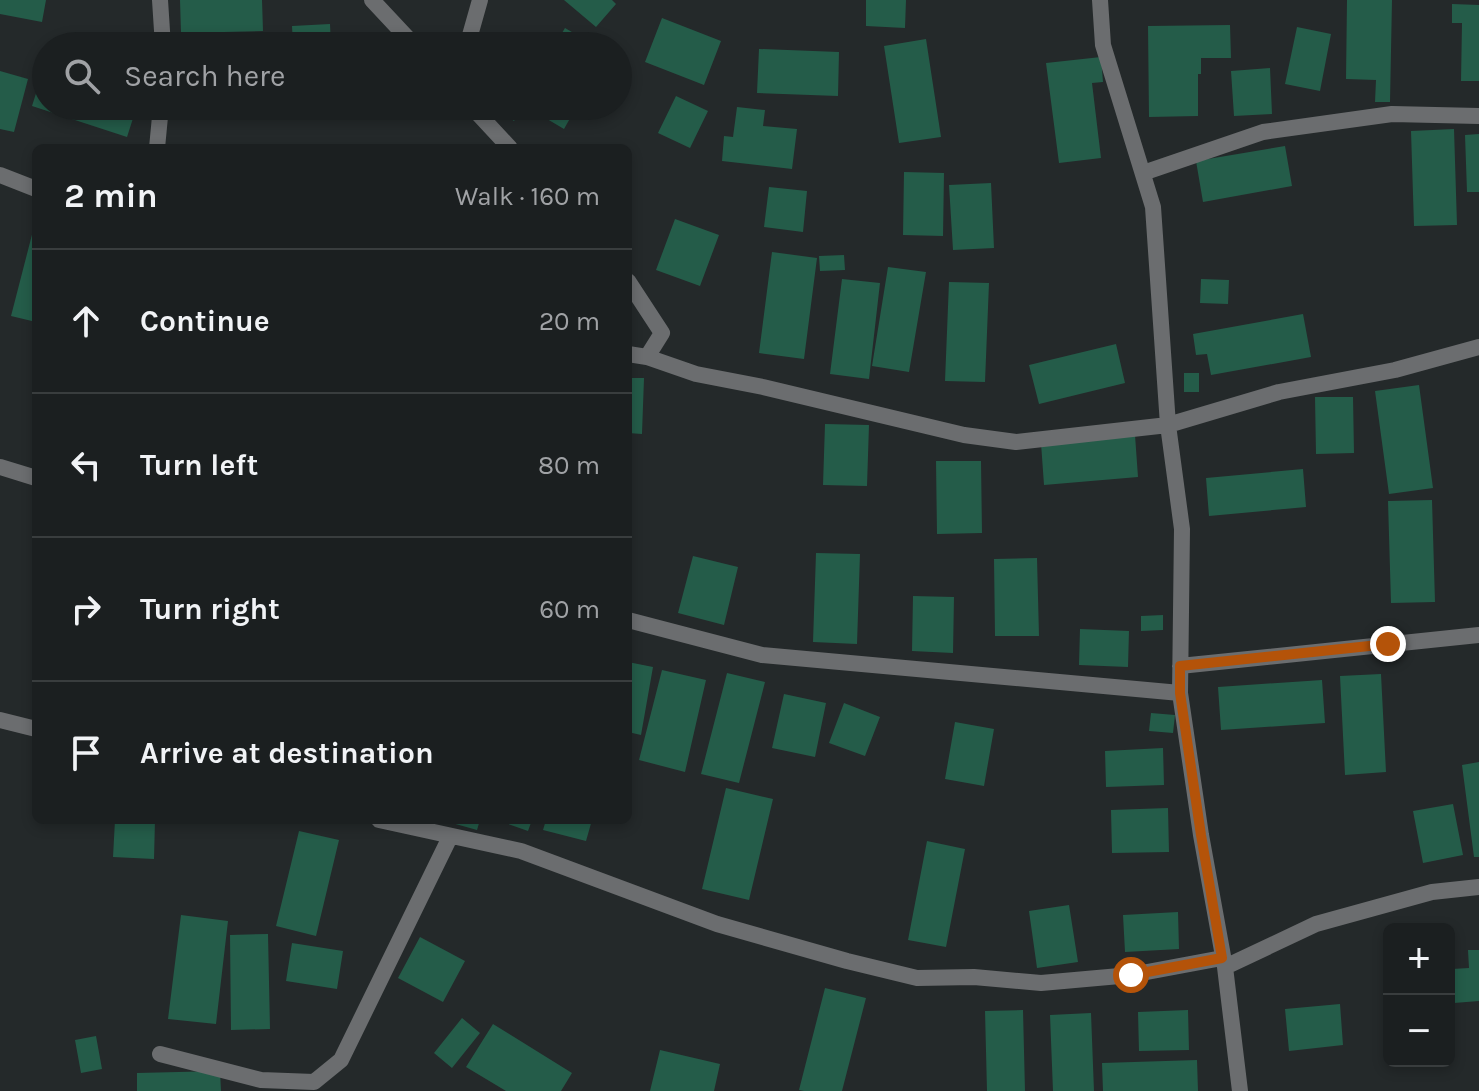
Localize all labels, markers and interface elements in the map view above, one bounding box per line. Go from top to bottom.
search box [32,32,632,120]
icon: search [60,54,104,98]
text: Search here [124,58,285,94]
text: 2 min [64,176,158,216]
text: Walk · 160 m [455,181,600,212]
icon: ahead [64,299,108,343]
text: Continue [140,303,270,339]
text: 20 m [539,306,600,337]
icon: left [64,443,108,487]
text: Turn left [140,447,258,483]
text: 80 m [538,450,600,481]
icon: right [64,587,108,631]
text: Turn right [140,591,280,627]
text: 60 m [539,594,600,625]
route end [1370,626,1406,662]
icon: arrive [64,731,108,775]
text: Arrive at destination [140,735,434,771]
map controls [1383,923,1455,1067]
button: + [1383,923,1455,995]
route start [1113,957,1149,993]
button: − [1383,995,1455,1067]

